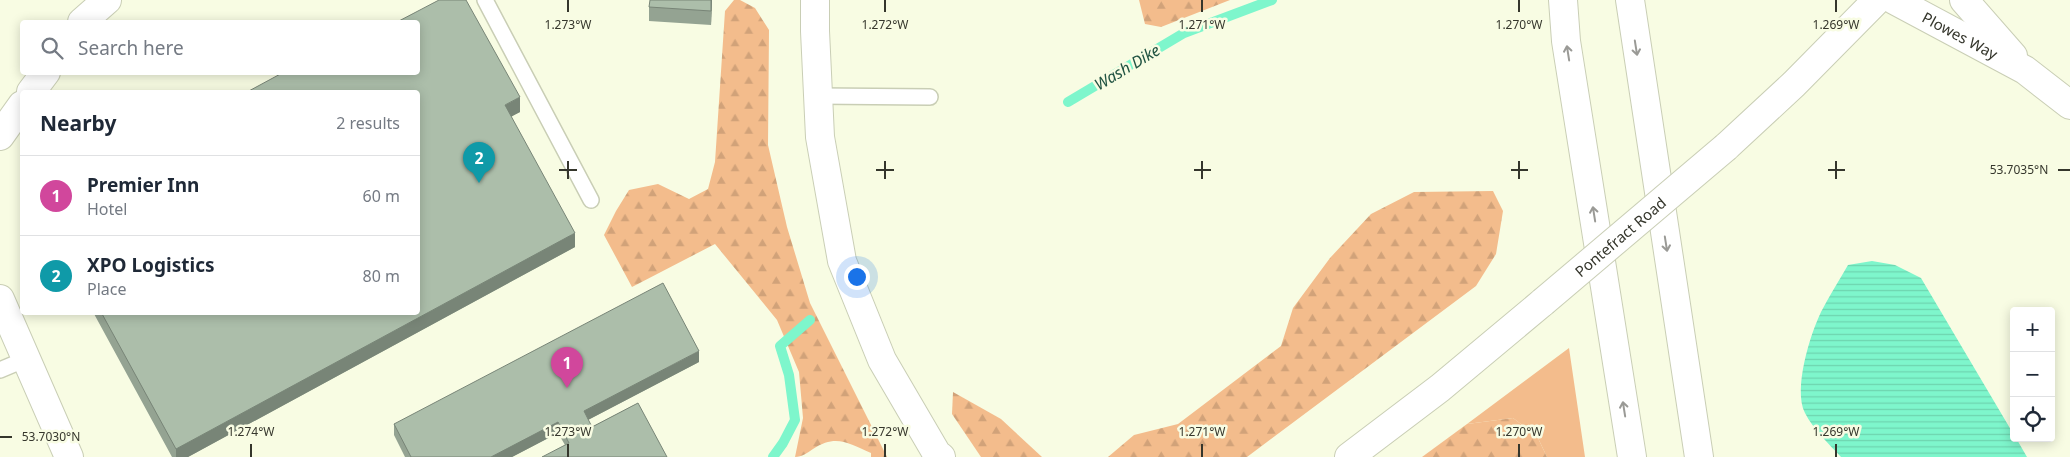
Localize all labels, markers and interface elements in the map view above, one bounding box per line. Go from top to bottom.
street label: Plowes Way [1919,7,2002,64]
text: 1.273°W [545,16,591,33]
text: 1.272°W [862,16,908,33]
text: 1.271°W [1179,16,1225,33]
text: 1.270°W [1496,16,1542,33]
text: 1.269°W [1813,16,1859,33]
search box [20,20,420,75]
icon: search [38,34,66,62]
text: Search here [78,35,184,61]
water label: Wash Dike [1090,39,1164,95]
one-way arrow [1631,40,1641,56]
one-way arrow [1563,46,1573,62]
text: Nearby [40,109,116,137]
text: 2 results [336,112,400,134]
pin: 2 [463,142,495,183]
text: 53.7035°N [1990,161,2048,178]
text: Premier Inn [87,172,199,198]
text: 1 [51,185,61,207]
text: 60 m [363,185,400,207]
street label: Pontefract Road [1570,192,1670,281]
text: Hotel [87,198,127,220]
one-way arrow [1588,206,1598,222]
one-way arrow [1661,235,1671,251]
text: XPO Logistics [87,252,215,278]
your location [844,264,870,290]
text: 2 [51,265,61,287]
text: 80 m [363,265,400,287]
text: Place [87,278,127,300]
map controls [2010,307,2055,442]
button: + [2010,307,2055,352]
pin: 1 [551,347,583,388]
button: − [2010,352,2055,397]
button: locate [2010,397,2055,442]
one-way arrow [1619,401,1629,417]
text: 1.274°W [228,423,274,440]
text: 1.273°W [545,423,591,440]
text: 1.272°W [862,423,908,440]
text: 1.271°W [1179,423,1225,440]
text: 1.270°W [1496,423,1542,440]
text: 1.269°W [1813,423,1859,440]
text: 53.7030°N [22,428,80,445]

